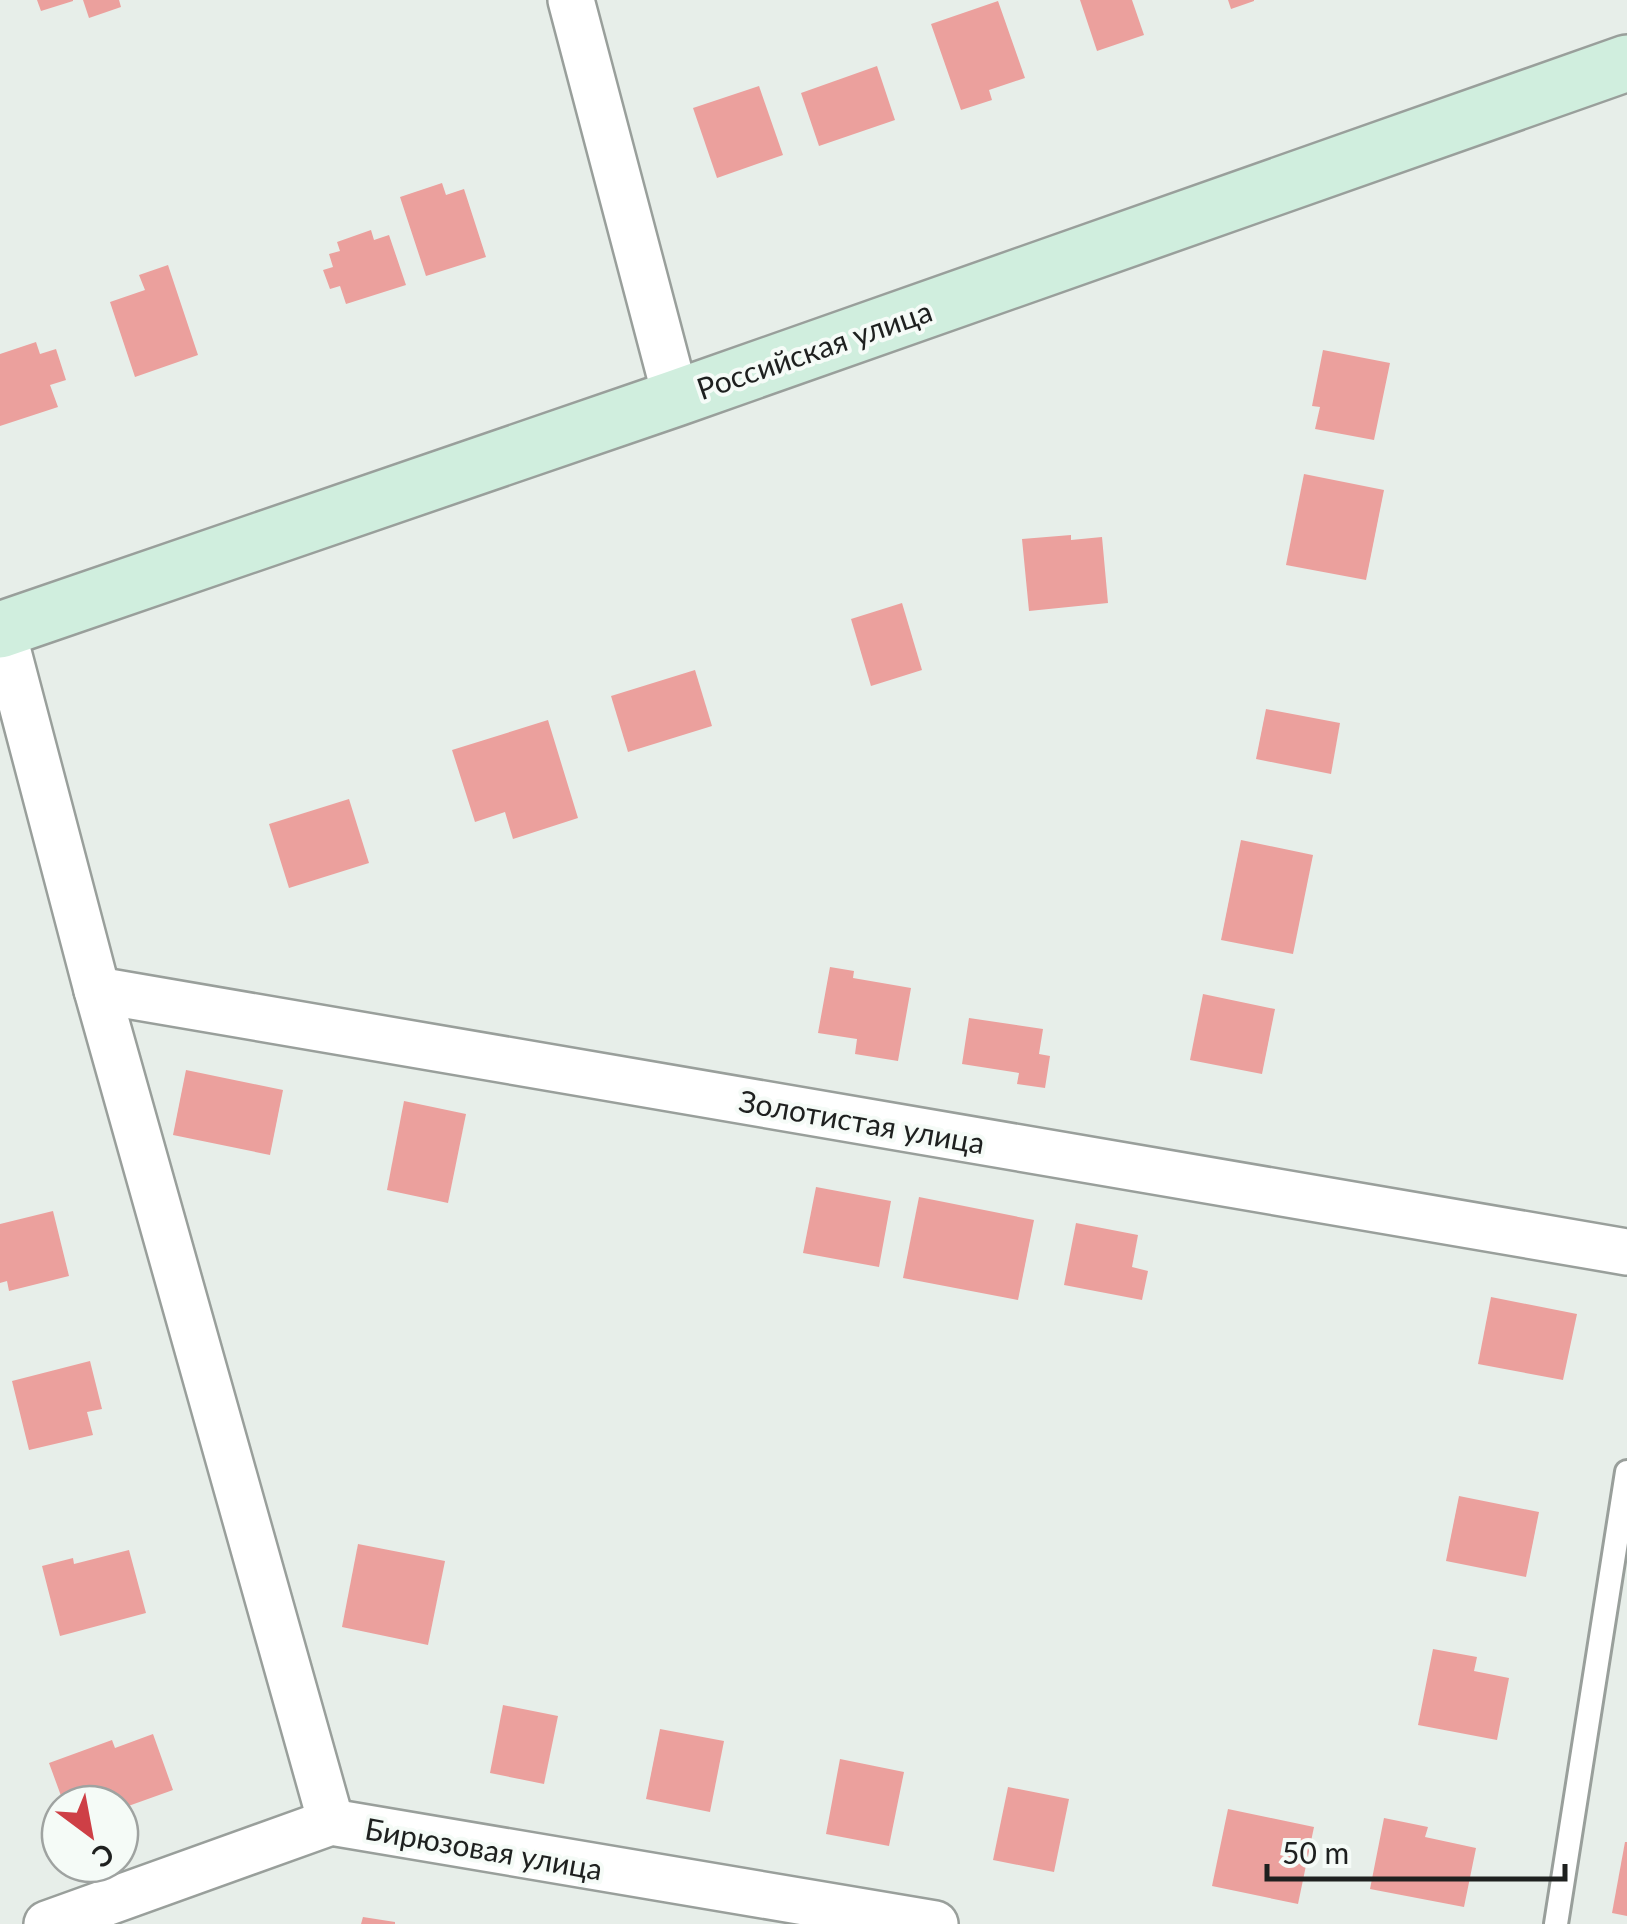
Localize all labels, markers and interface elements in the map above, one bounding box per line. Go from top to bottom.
street label: Российская улица [692,292,936,406]
street label: Золотистая улица [736,1082,988,1160]
north arrow [40,1784,140,1884]
street label: Бирюзовая улица [363,1809,605,1887]
scale bar [1267,1819,1564,1881]
text: 50 m [1282,1834,1349,1870]
text: С [87,1837,121,1876]

